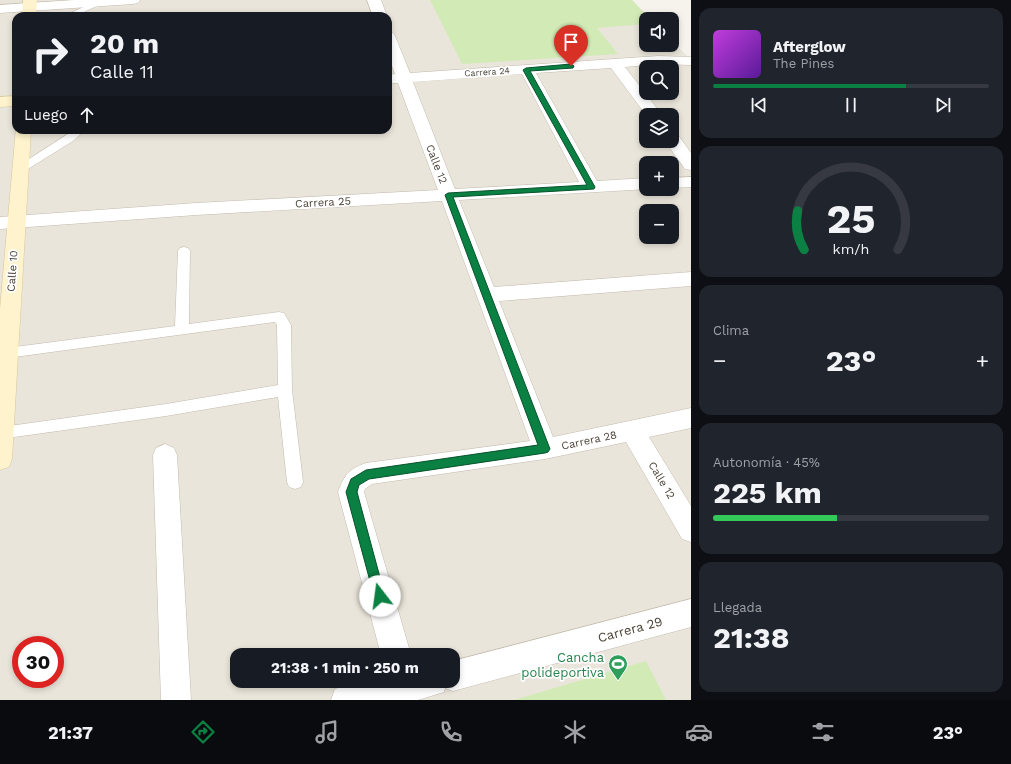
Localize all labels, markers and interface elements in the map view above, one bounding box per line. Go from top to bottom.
map controls [639,12,679,244]
button: sound [639,12,679,52]
pin [554,25,588,66]
text: 20 m [90,27,159,60]
icon: right [24,28,76,80]
icon: arrive [560,31,582,53]
text: Afterglow [773,38,846,56]
text: The Pines [773,56,834,71]
button: search [639,60,679,100]
text: Calle 11 [90,61,154,82]
street label: Carrera 24 [464,65,511,79]
icon: previous [748,94,770,116]
icon: pause [840,94,862,116]
icon: next [932,94,954,116]
icon: ahead [76,104,98,126]
text: Luego [24,106,68,124]
button: layers [639,108,679,148]
street label: Calle 12 [423,143,450,186]
button: + [639,156,679,196]
text: 25 [826,193,876,242]
street label: Carrera 25 [295,195,351,210]
button: − [639,204,679,244]
text: km/h [833,240,869,256]
street label: Calle 10 [5,250,20,292]
text: Clima [713,323,749,338]
text: 23° [826,343,876,378]
text: − [713,348,726,373]
text: + [976,348,989,373]
street label: Carrera 28 [560,428,618,453]
text: Autonomía · 45% [713,455,820,470]
street label: Calle 12 [645,459,678,501]
text: 225 km [713,475,822,510]
position arrow [359,575,401,617]
text: Llegada [713,600,762,615]
street label: Carrera 29 [596,614,664,645]
text: 21:38 [713,620,789,655]
speed limit sign: 30 [12,636,64,688]
place label: Cancha polideportiva [521,650,605,680]
sports icon: Cancha polideportiva [607,653,629,681]
text: 21:38 · 1 min · 250 m [271,659,419,677]
icon: directions [189,718,217,746]
icon: music [313,718,341,746]
icon: phone [437,718,465,746]
icon: climate [561,718,589,746]
icon: car [685,718,713,746]
icon: filters [809,718,837,746]
text: 21:37 [48,722,93,743]
text: 23° [933,722,963,743]

